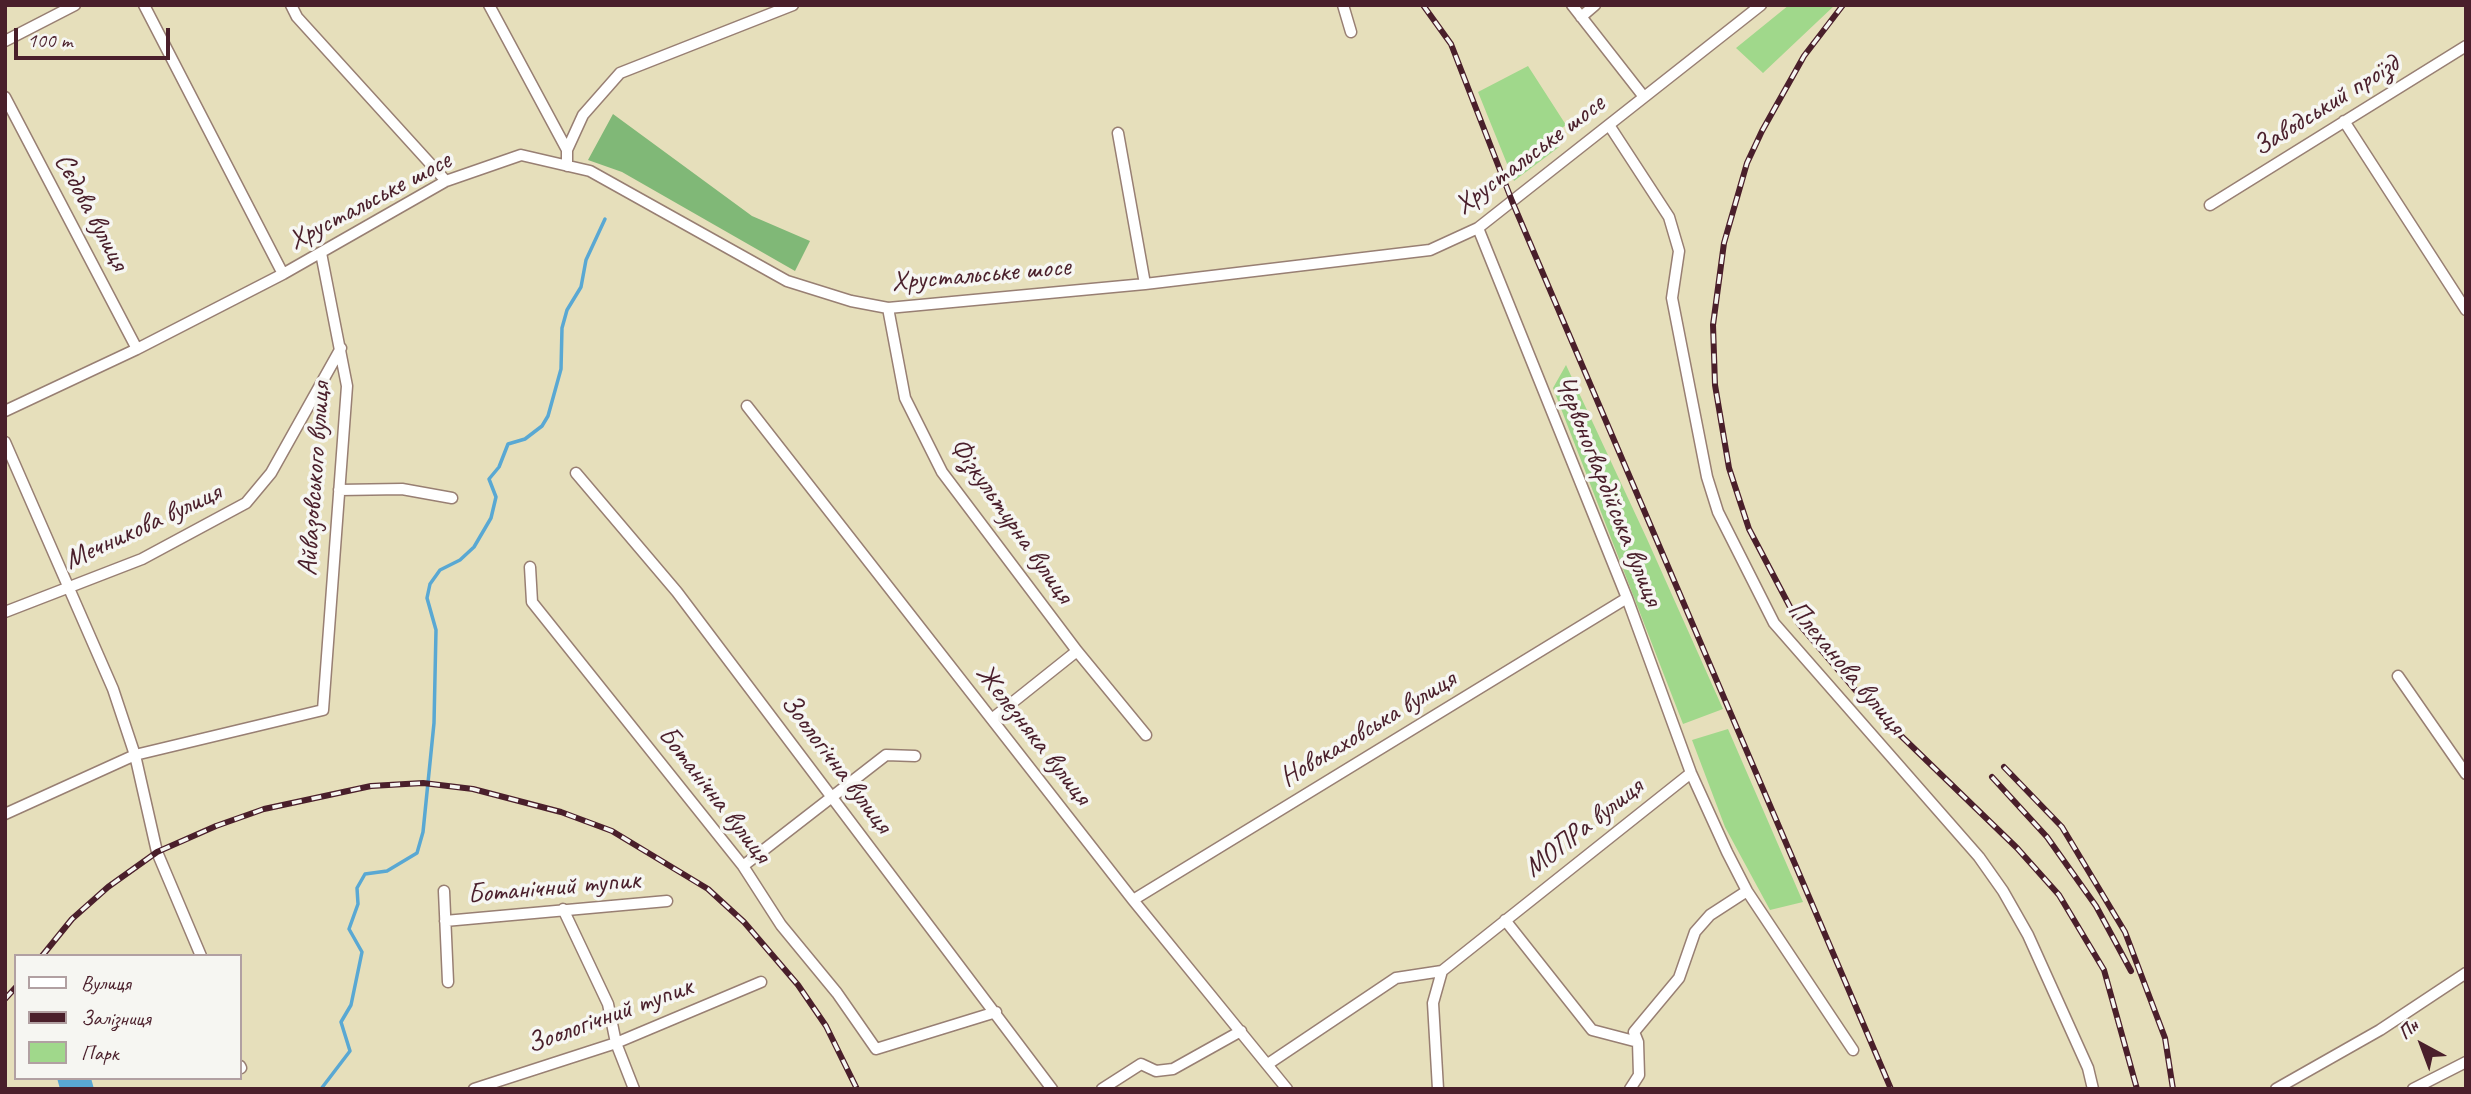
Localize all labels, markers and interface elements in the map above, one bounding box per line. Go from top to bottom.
scale bar [18,14,173,58]
text: 100 m [27,27,72,53]
street label: Заводський проїзд [2247,48,2405,164]
street label: Хрустальське шосе [1448,88,1612,222]
street label: Хрустальське шосе [283,144,457,258]
street label: Сєдова вулиця [46,148,136,276]
street label: Хрустальське шосе [890,250,1072,300]
street label: Червоногвардійська вулиця [1546,371,1670,611]
street label: Айвазовського вулиця [291,381,339,577]
street label: Фізкультурна вулиця [942,432,1080,610]
street label: Мечникова вулиця [59,476,227,578]
street label: Плеханова вулиця [1780,594,1912,742]
street label: Железняка вулиця [968,658,1098,812]
street label: Новокаховська вулиця [1274,663,1462,795]
street label: Зоологічна вулиця [773,688,899,840]
street label: Ботанічна вулиця [650,720,778,870]
street label: МОПРа вулиця [1518,771,1650,885]
street label: Ботанічний тупик [466,864,642,912]
legend [14,954,242,1080]
text: Вулиця [81,970,131,996]
street label: Зоологічний тупик [522,970,698,1062]
text: Залізниця [81,1005,151,1031]
north arrow [2387,1010,2457,1080]
text: Пн [2393,1014,2424,1045]
text: Парк [81,1040,118,1066]

